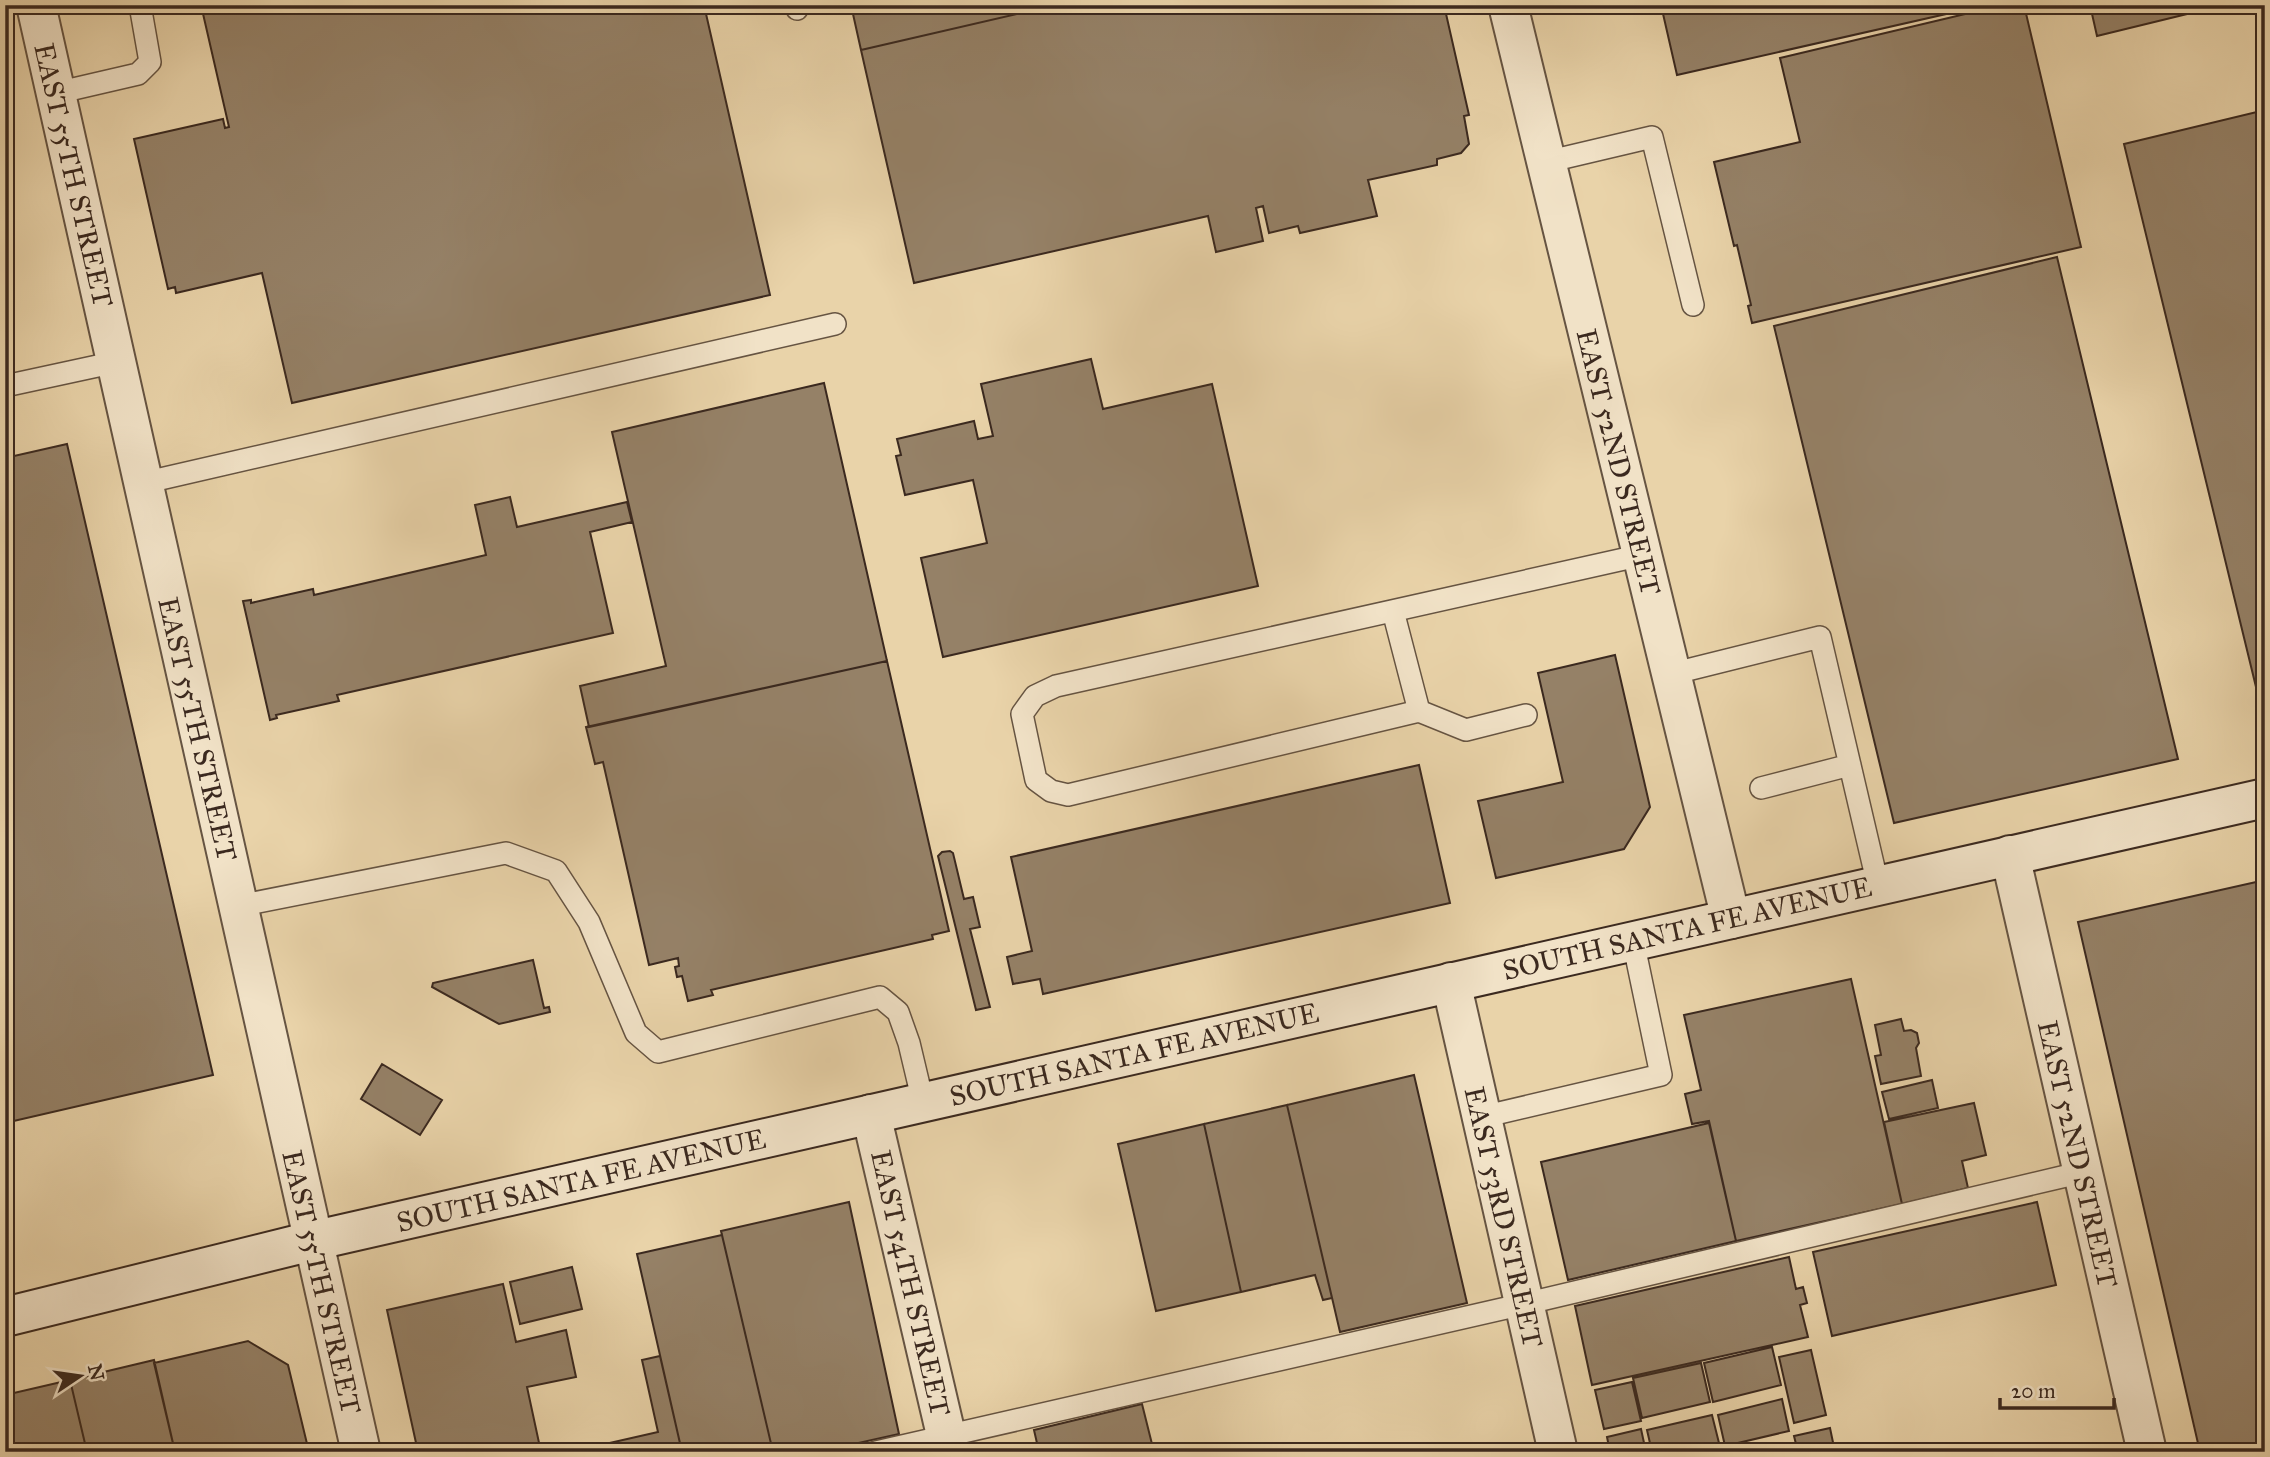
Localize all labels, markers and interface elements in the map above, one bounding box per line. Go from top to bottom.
street label: EAST 55TH STREET [26,40,121,311]
street label: EAST 52ND STREET [1568,325,1669,599]
street label: EAST 55TH STREET [150,594,245,865]
street label: SOUTH SANTA FE AVENUE [1499,869,1875,988]
street label: SOUTH SANTA FE AVENUE [946,995,1322,1114]
street label: EAST 52ND STREET [2030,1017,2125,1291]
street label: EAST 53RD STREET [1456,1083,1551,1351]
street label: SOUTH SANTA FE AVENUE [393,1121,769,1240]
street label: EAST 55TH STREET [274,1147,369,1418]
street label: EAST 54TH STREET [863,1147,958,1420]
north arrow [46,1342,116,1412]
text: N [83,1362,109,1383]
scale bar [2000,1366,2114,1410]
text: 20 m [2011,1378,2056,1404]

